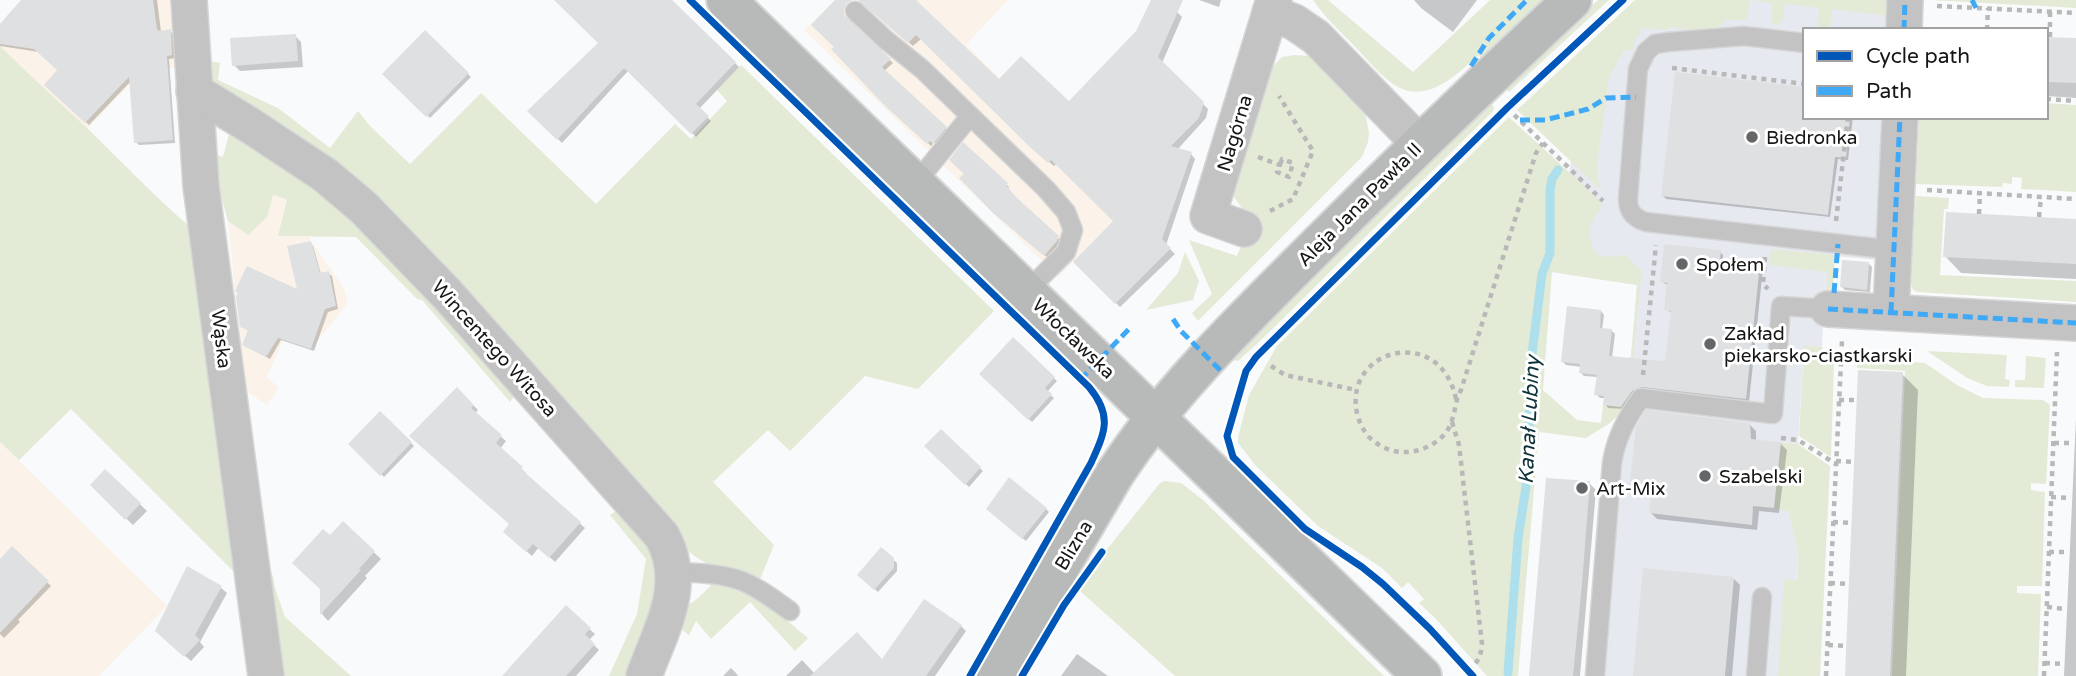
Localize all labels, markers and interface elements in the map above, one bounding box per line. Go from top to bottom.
legend [1803,28,2048,119]
text: Cycle path [1866,44,1970,69]
text: Path [1866,79,1912,104]
street label: Nagórna [1213,92,1257,174]
place label: Biedronka [1766,127,1857,149]
marker: Biedronka [1744,129,1760,145]
street label: Aleja Jana Pawła II [1293,138,1426,271]
place label: Społem [1696,254,1764,276]
marker: Społem [1674,256,1690,272]
street label: Wincentego Witosa [427,276,561,421]
street label: Włocławska [1027,294,1119,384]
street label: Wąska [206,309,236,370]
place label: Zakład piekarsko-ciastkarski [1724,323,1912,367]
marker: Zakład piekarsko-ciastkarski [1702,336,1718,352]
water label: Kanał Lubiny [1514,352,1545,485]
place label: Szabelski [1719,466,1803,488]
marker: Szabelski [1697,468,1713,484]
place label: Art-Mix [1596,478,1666,500]
marker: Art-Mix [1574,480,1590,496]
street label: Blizna [1050,517,1097,574]

